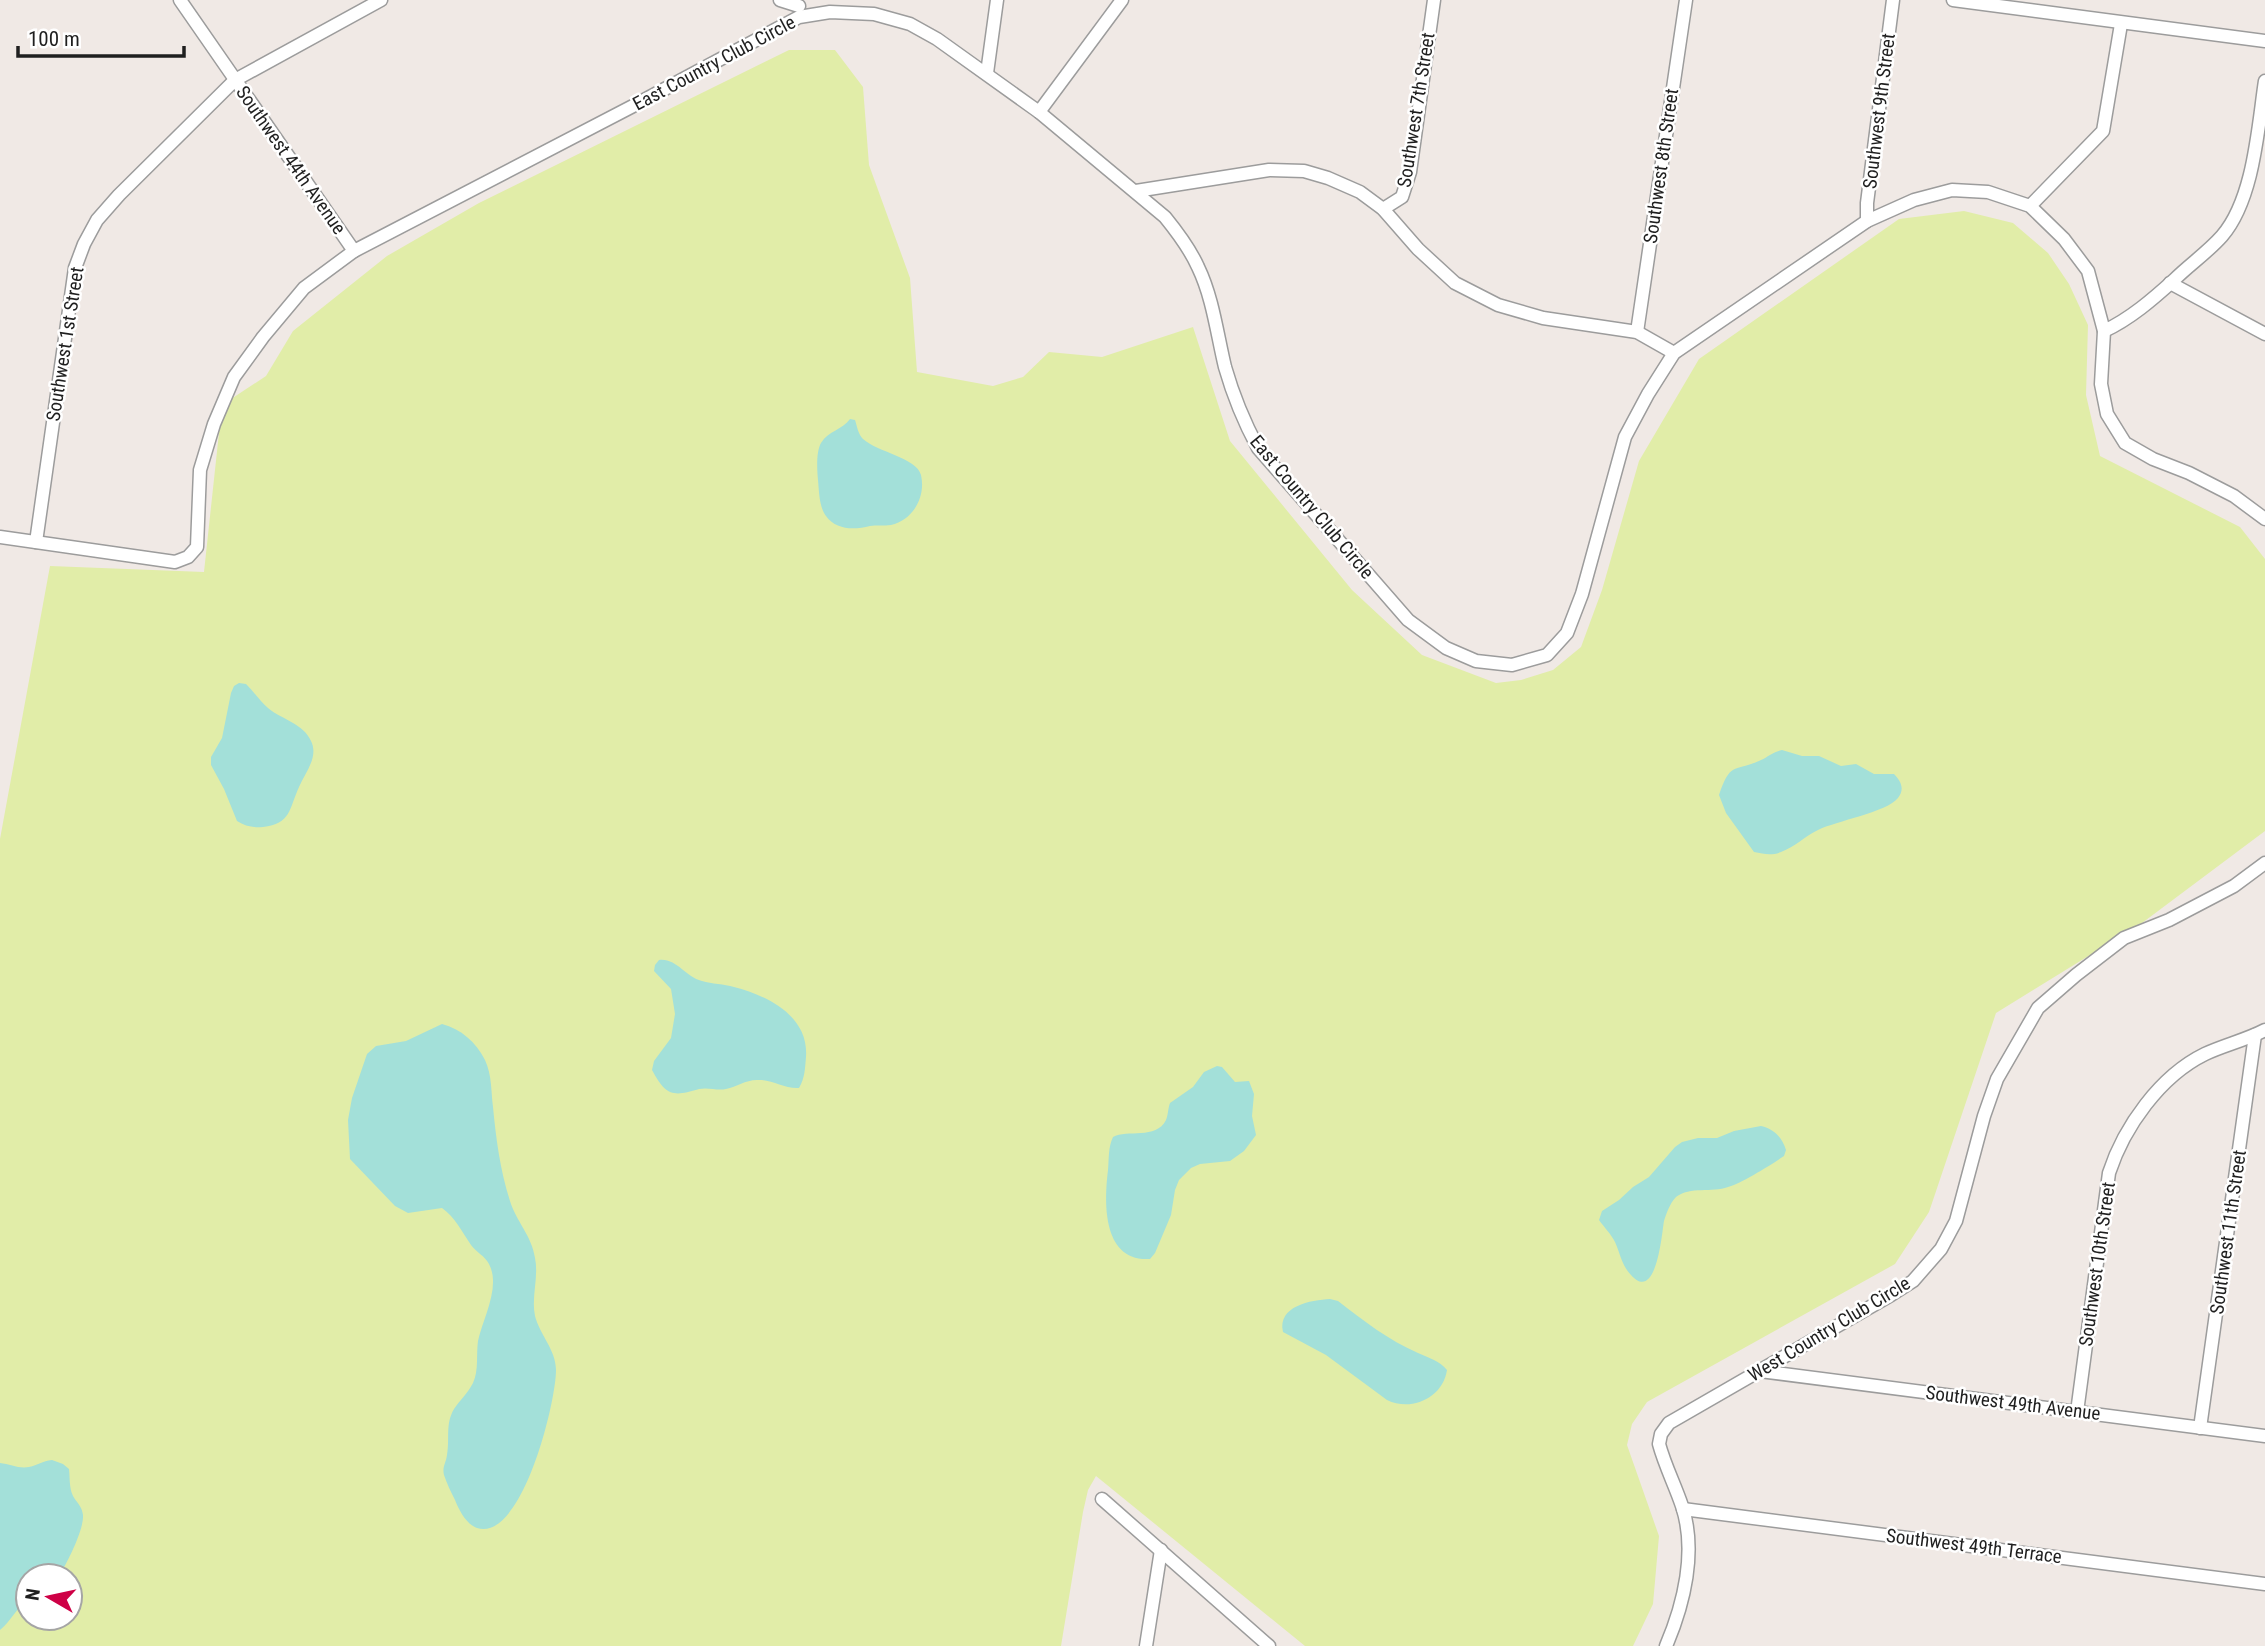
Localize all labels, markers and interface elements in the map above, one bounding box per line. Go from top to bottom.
street label: East Country Club Circle [629,10,799,116]
scale bar [18,14,184,58]
text: 100 m [28,27,80,51]
street label: Southwest 7th Street [1392,31,1440,189]
street label: Southwest 9th Street [1858,32,1900,190]
street label: Southwest 44th Avenue [231,81,351,239]
street label: Southwest 8th Street [1639,87,1683,245]
street label: Southwest 1st Street [41,265,89,423]
street label: East Country Club Circle [1245,430,1379,584]
street label: Southwest 11th Street [2205,1148,2251,1316]
street label: Southwest 10th Street [2074,1180,2120,1348]
street label: West Country Club Circle [1744,1271,1914,1387]
street label: Southwest 49th Avenue [1924,1381,2102,1425]
street label: Southwest 49th Terrace [1885,1524,2063,1568]
north arrow [14,1562,84,1632]
text: N [20,1587,45,1602]

